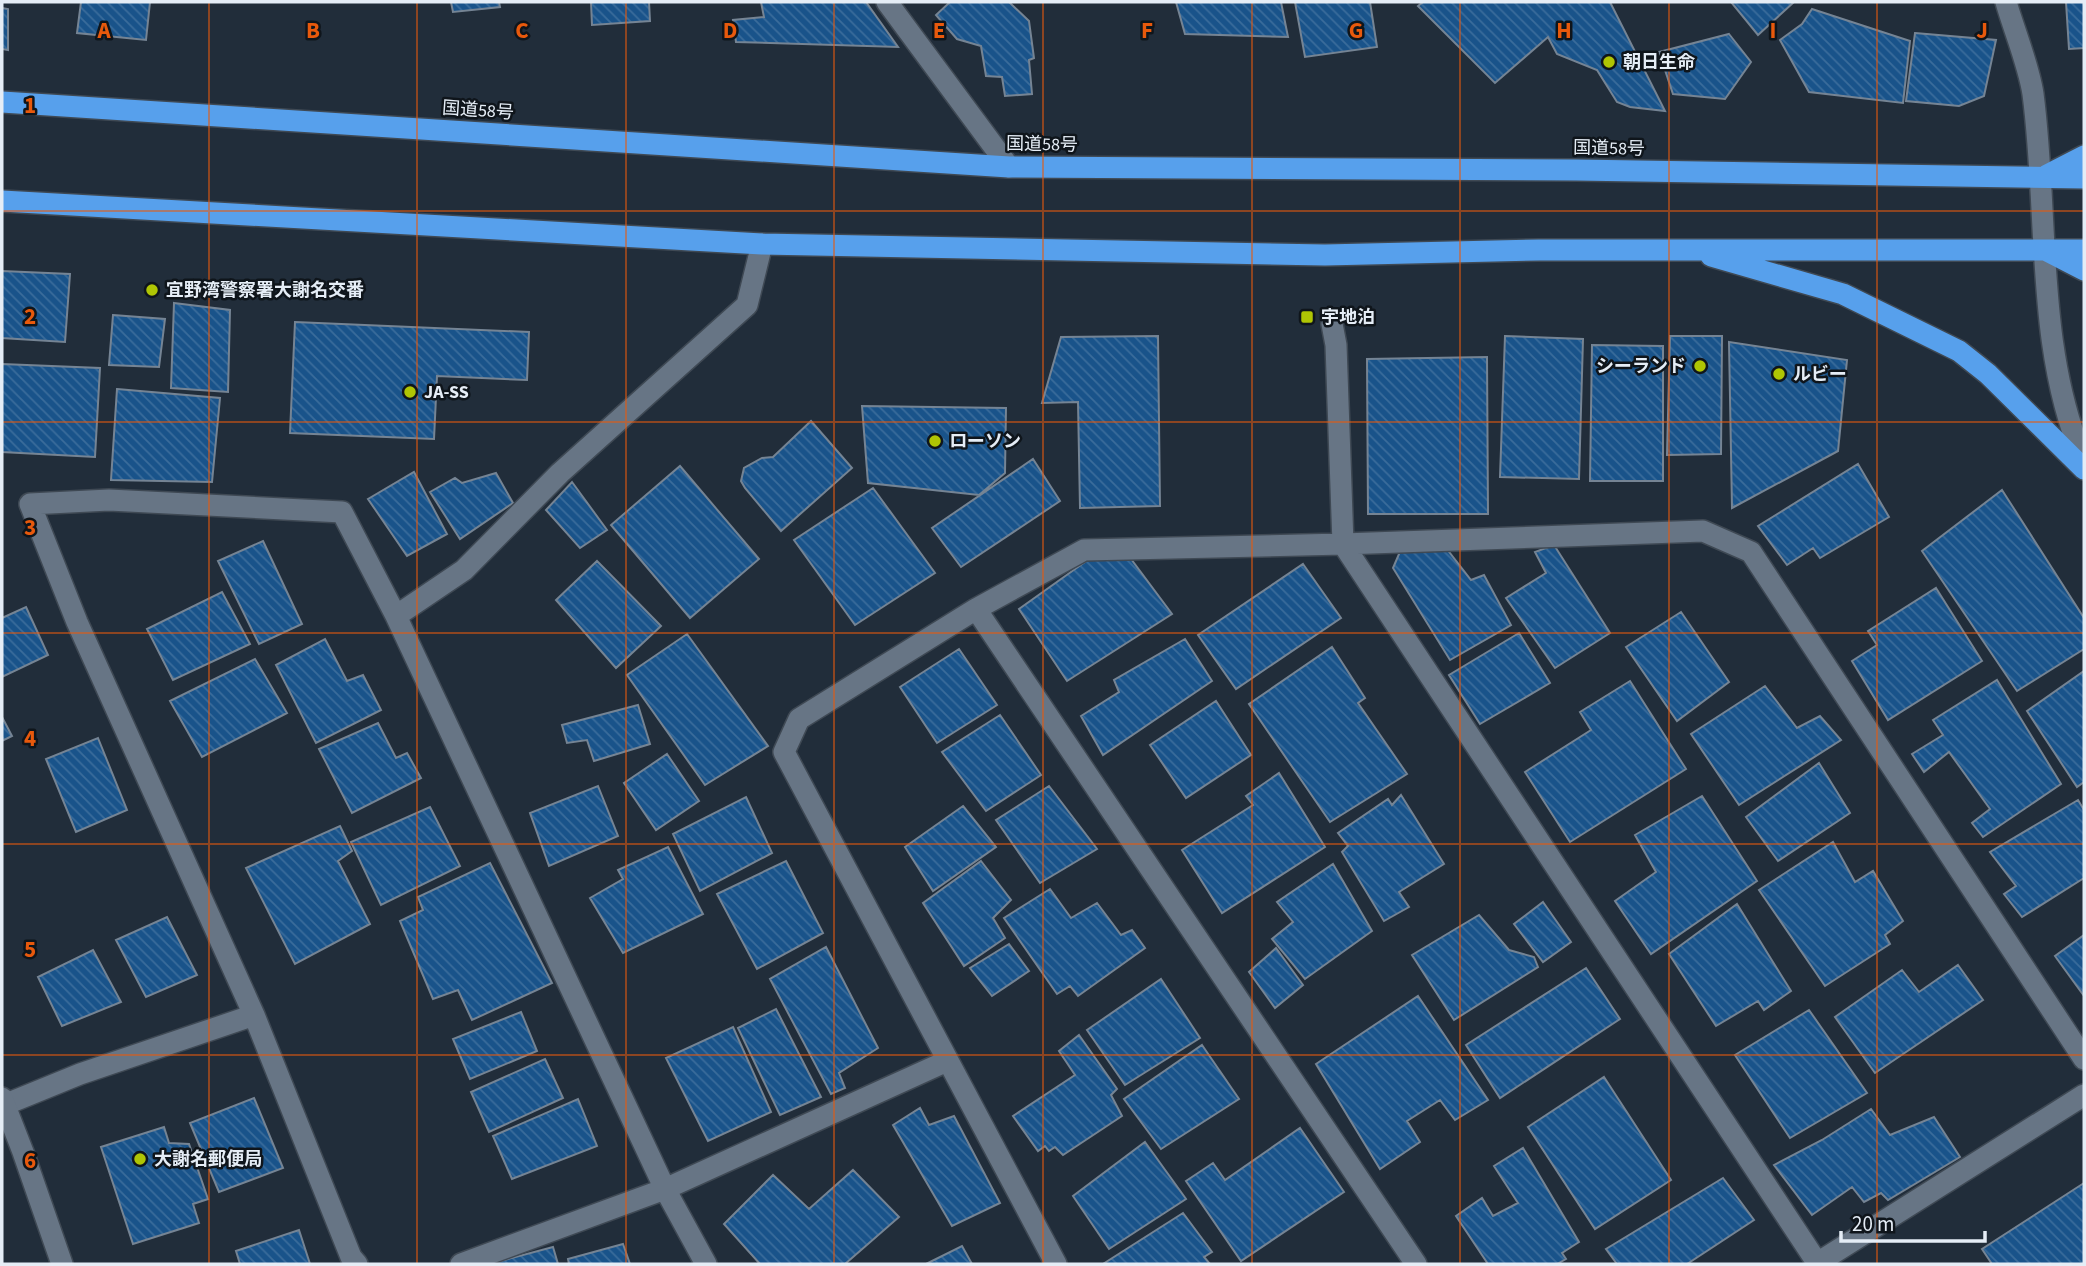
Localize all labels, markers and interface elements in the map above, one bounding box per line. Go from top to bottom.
text: A [96,14,111,47]
text: B [306,14,320,47]
text: C [515,14,529,47]
text: D [723,14,737,47]
text: E [933,14,945,47]
text: F [1141,14,1153,47]
text: G [1349,14,1363,47]
text: H [1556,14,1572,47]
text: I [1770,14,1776,47]
text: J [1976,14,1988,47]
place label: 朝日生命 [1623,50,1695,75]
marker: 朝日生命 [1601,54,1617,70]
text: 1 [24,89,36,122]
street label: 国道58号 [441,96,515,125]
street label: 国道58号 [1006,131,1078,158]
street label: 国道58号 [1573,135,1645,162]
place label: 宜野湾警察署大謝名交番 [166,278,364,303]
marker: 宜野湾警察署大謝名交番 [144,282,160,298]
text: 2 [24,300,36,333]
place label: 宇地泊 [1321,305,1375,330]
marker: 宇地泊 [1299,309,1315,325]
place label: シーランド [1596,354,1686,379]
marker: シーランド [1692,358,1708,374]
place label: ルビー [1793,362,1847,387]
marker: ルビー [1771,366,1787,382]
place label: JA-SS [424,380,469,405]
marker: JA-SS [402,384,418,400]
place label: ローソン [949,429,1021,454]
marker: ローソン [927,433,943,449]
text: 3 [24,511,36,544]
text: 4 [24,722,36,755]
text: 5 [24,933,36,966]
text: 6 [24,1144,36,1177]
place label: 大謝名郵便局 [154,1147,262,1172]
marker: 大謝名郵便局 [132,1151,148,1167]
scale bar [1841,1200,1984,1244]
text: 20 m [1852,1209,1894,1239]

